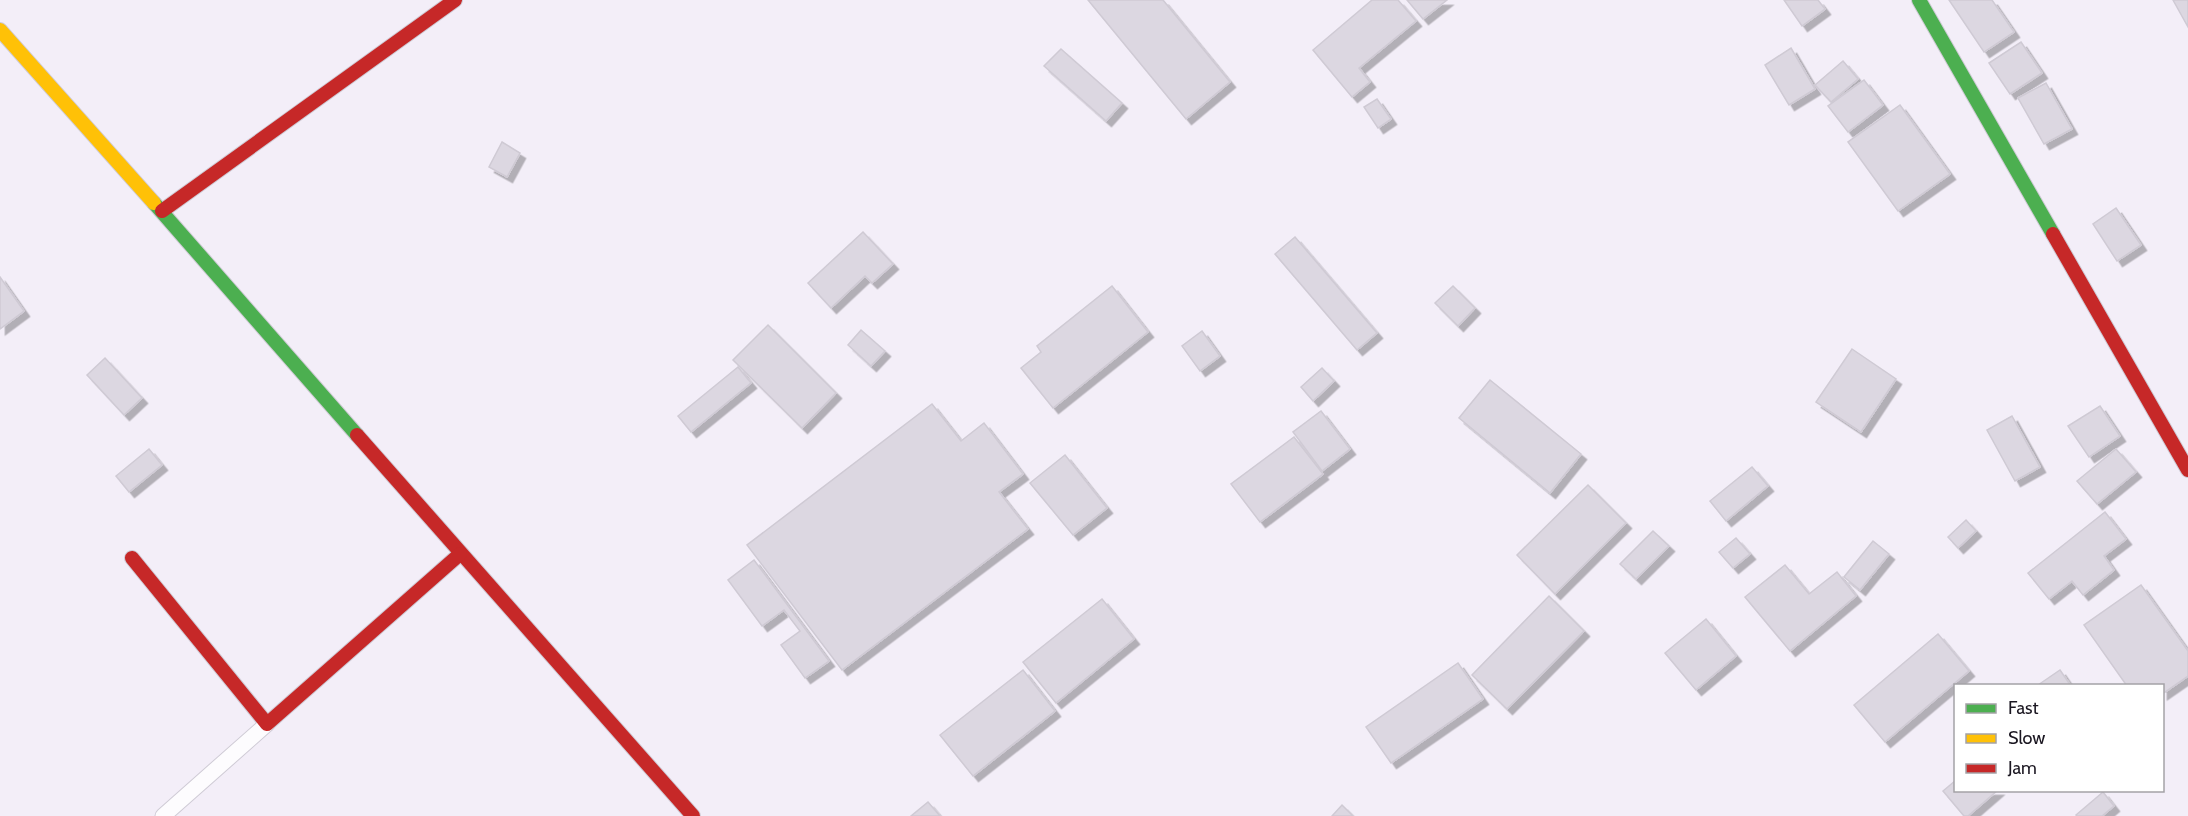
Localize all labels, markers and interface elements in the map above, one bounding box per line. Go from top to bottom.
legend [1954,684,2164,792]
text: Fast [2008,697,2039,719]
text: Slow [2008,727,2045,749]
text: Jam [2007,757,2037,779]

